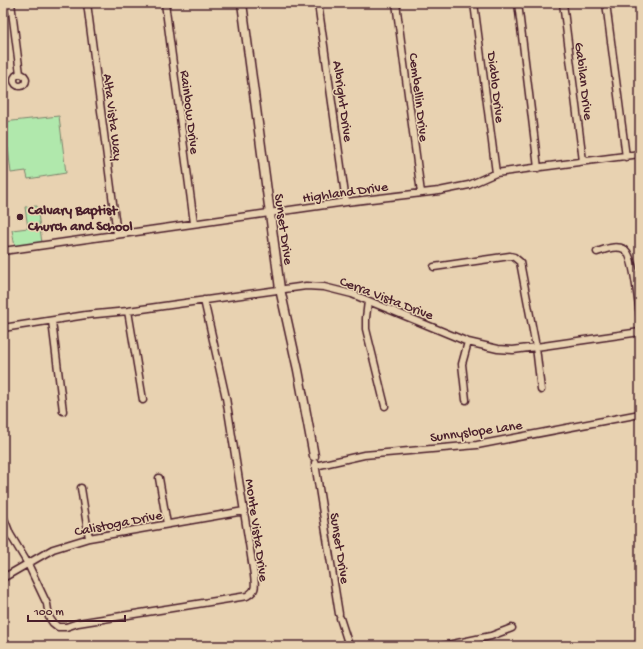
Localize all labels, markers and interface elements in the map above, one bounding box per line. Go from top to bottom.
street label: Gabilan Drive [569,41,596,122]
street label: Diablo Drive [482,50,507,125]
street label: Cembellin Drive [404,52,431,143]
street label: Albright Drive [327,60,356,144]
street label: Rainbow Drive [175,70,202,156]
street label: Alta Vista Way [98,73,125,162]
street label: Highland Drive [302,179,390,208]
street label: Sunset Drive [269,193,296,267]
place label: Calvary Baptist Church and School [27,203,133,236]
marker: Calvary Baptist Church and School [15,212,25,222]
street label: Cerra Vista Drive [337,274,436,325]
street label: Sunnyslope Lane [429,417,524,447]
street label: Monte Vista Drive [240,478,271,583]
street label: Calistoga Drive [73,507,165,541]
street label: Sunset Drive [325,512,353,586]
scale bar [28,597,125,623]
text: 100 m [33,606,64,620]

